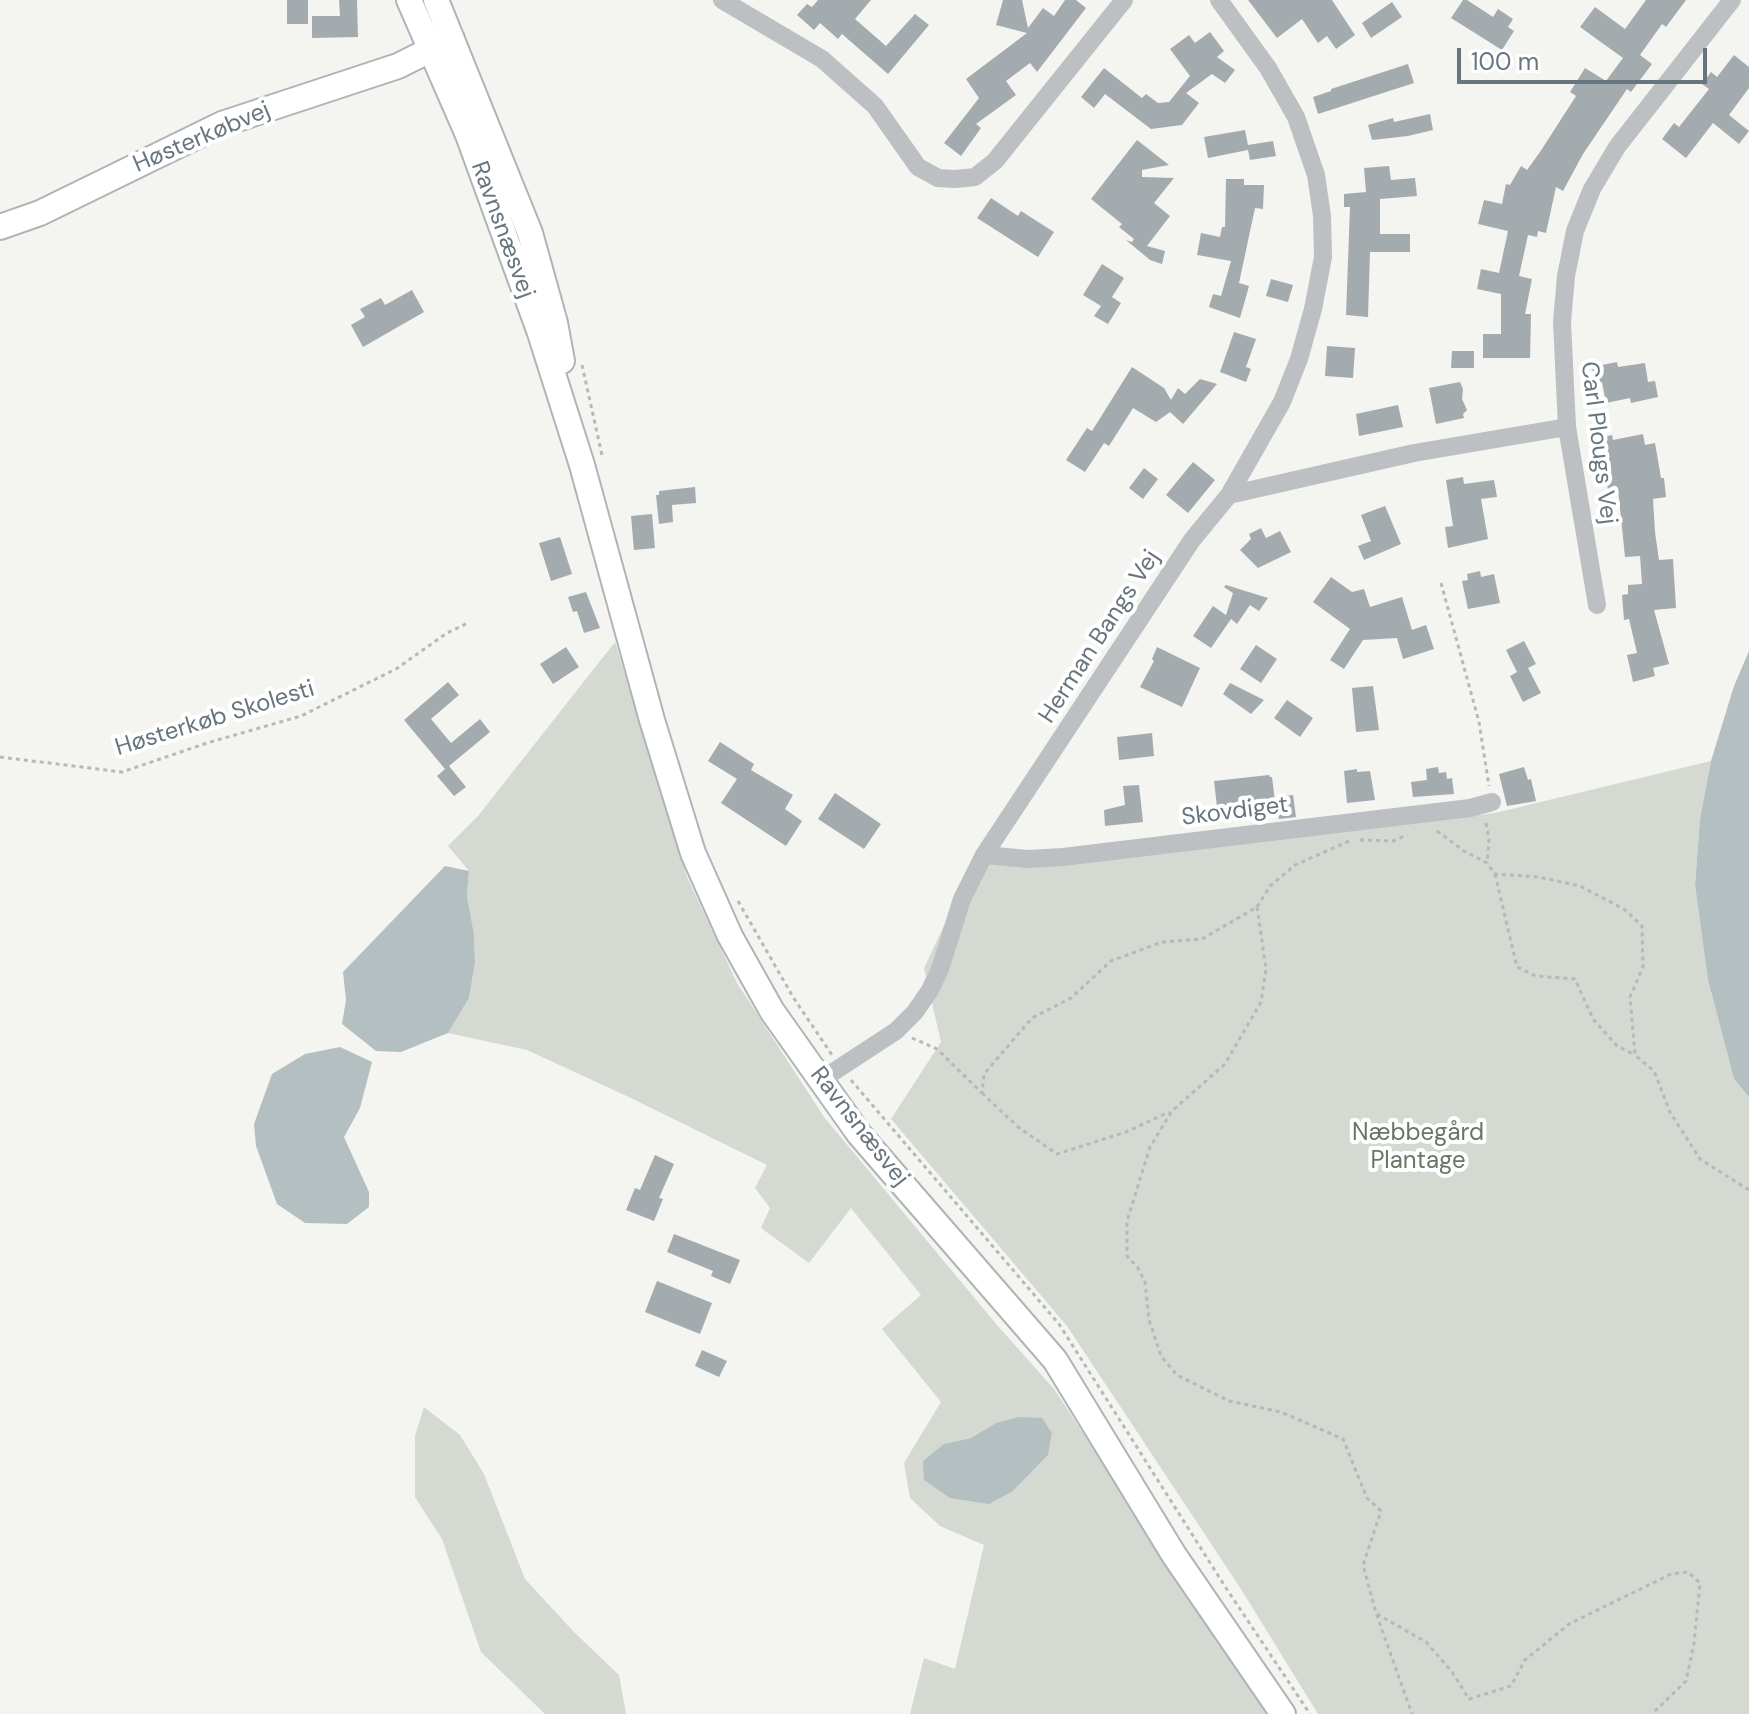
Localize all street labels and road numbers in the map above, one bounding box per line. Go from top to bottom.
street label: Høsterkøbvej [129,96,275,180]
street label: Ravnsnæsvej [464,158,540,302]
street label: Carl Plougs Vej [1574,360,1622,526]
street label: Herman Bangs Vej [1033,545,1167,729]
street label: Høsterkøb Skolesti [112,675,318,763]
street label: Skovdiget [1180,791,1290,833]
street label: Ravnsnæsvej [803,1062,915,1192]

